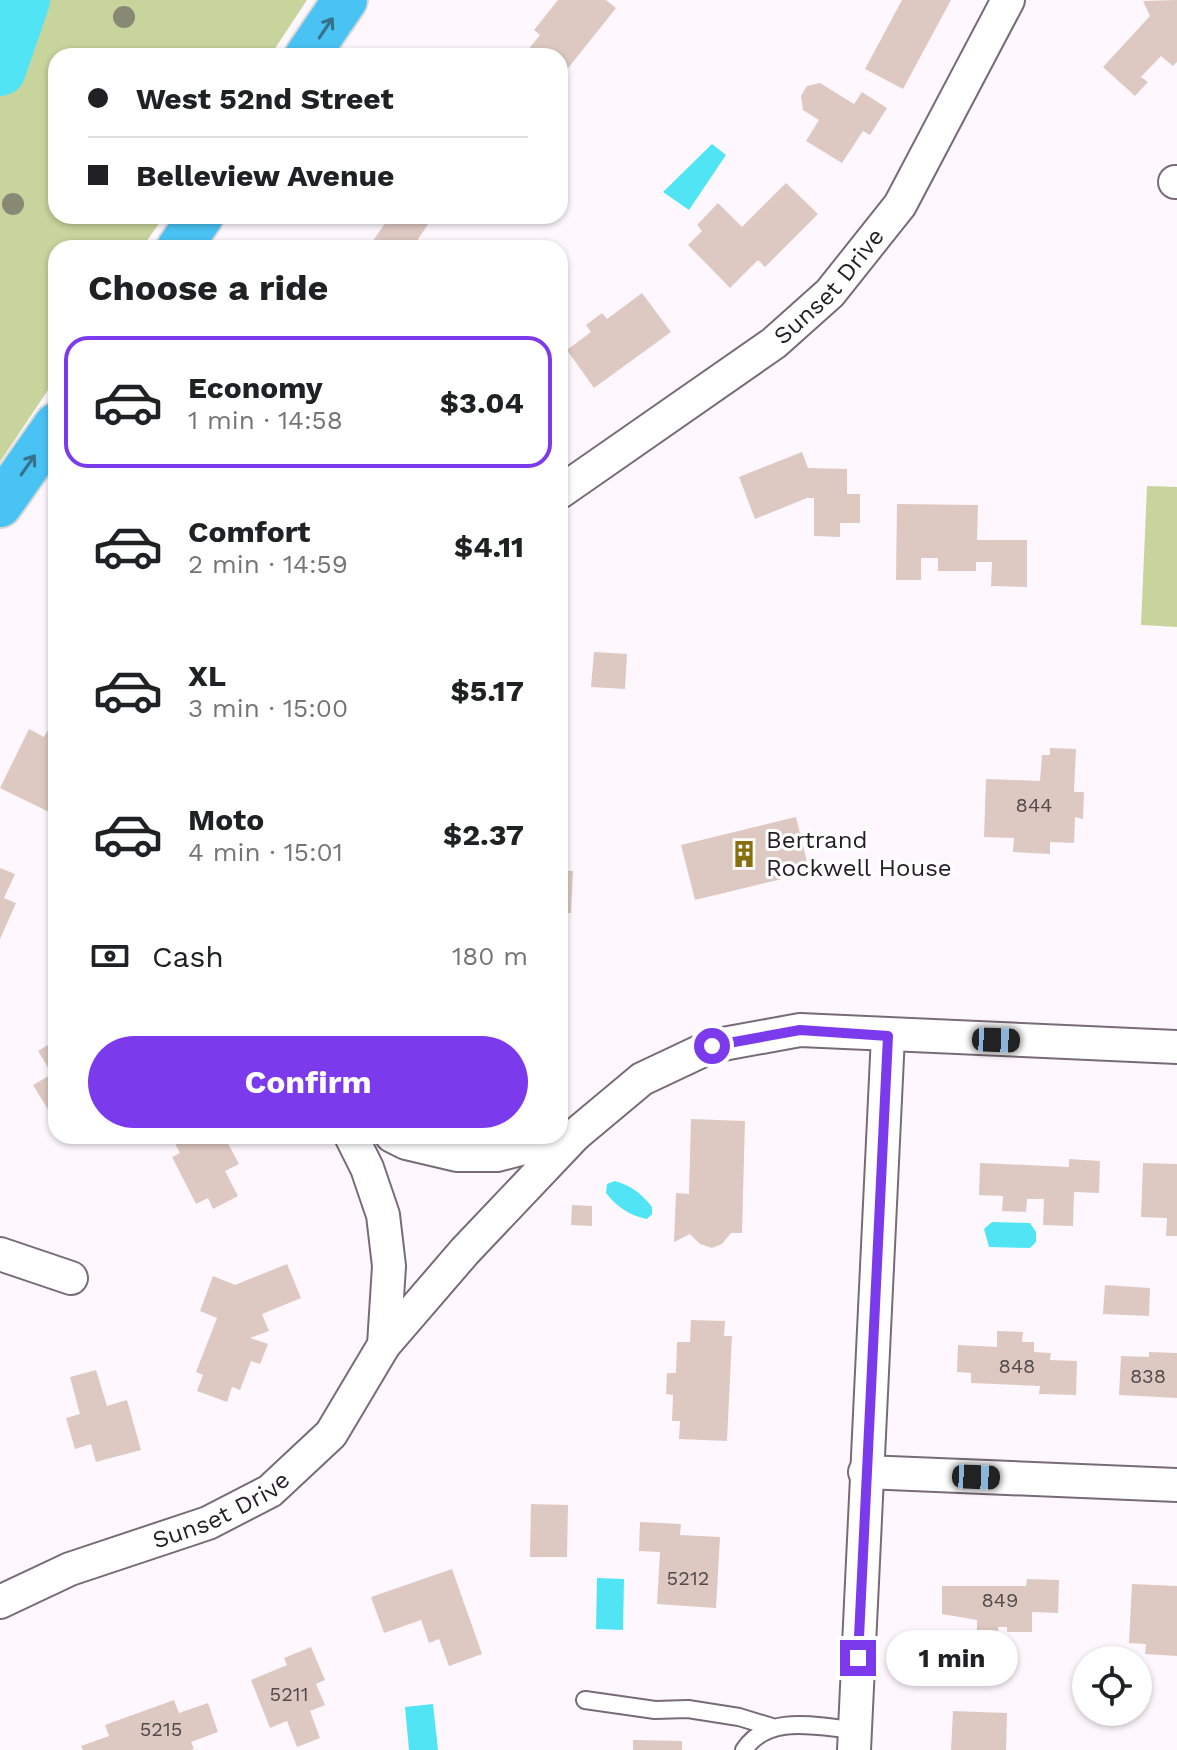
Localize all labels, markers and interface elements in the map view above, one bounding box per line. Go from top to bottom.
one-way arrow [318,17,334,40]
text: West 52nd Street [136,81,394,116]
text: Belleview Avenue [136,158,395,193]
street label: Sunset Drive [768,223,890,350]
text: Choose a ride [88,267,328,309]
icon: car [92,366,164,438]
text: Economy [188,370,323,405]
text: $3.04 [440,385,524,420]
text: 1 min · 14:58 [188,405,343,435]
one-way arrow [20,455,36,477]
icon: car [92,510,164,582]
text: Comfort [188,514,310,549]
text: $4.11 [454,529,524,564]
text: 2 min · 14:59 [188,549,348,579]
icon: car [92,654,164,726]
text: XL [188,658,226,693]
text: $5.17 [450,673,524,708]
text: 3 min · 15:00 [188,693,348,723]
house number: 844 [1016,793,1052,817]
icon: car [92,798,164,870]
text: Moto [188,802,264,837]
text: $2.37 [443,817,524,852]
place label: Bertrand Rockwell House [766,826,952,882]
text: 4 min · 15:01 [188,837,343,867]
building icon: Bertrand Rockwell House [729,839,759,869]
icon: cash [88,934,132,978]
text: Cash [152,939,224,974]
text: 180 m [452,941,528,971]
car [972,1027,1020,1053]
route start [694,1028,730,1064]
button: Confirm [88,1036,528,1128]
house number: 848 [999,1354,1035,1378]
house number: 838 [1130,1364,1166,1388]
car [952,1464,1000,1490]
street label: Sunset Drive [149,1466,296,1554]
house number: 5212 [667,1566,709,1590]
house number: 849 [982,1588,1018,1612]
callout: 1 min [886,1630,1018,1686]
route end [840,1640,876,1676]
text: 1 min [919,1643,985,1673]
map controls [1072,1646,1152,1726]
button: locate [1072,1646,1152,1726]
house number: 5211 [270,1682,308,1706]
house number: 5215 [140,1717,182,1741]

